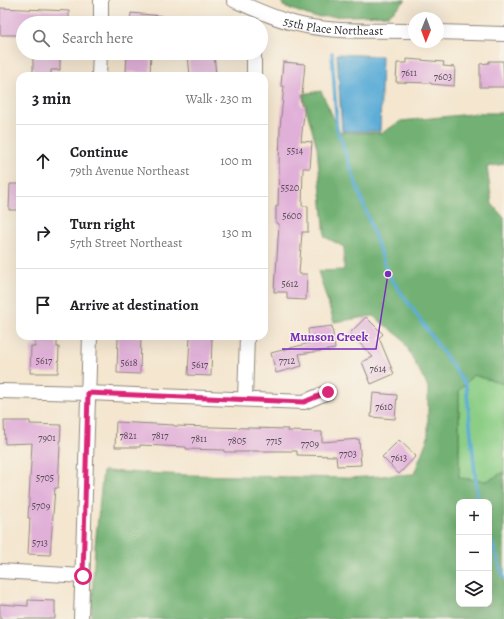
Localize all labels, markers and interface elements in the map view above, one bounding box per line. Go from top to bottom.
north arrow [408,12,444,48]
street label: 55th Place Northeast [282,13,383,39]
search box [16,16,268,60]
icon: search [30,27,52,49]
text: Search here [62,28,133,48]
house number: 7611 [401,66,417,79]
house number: 7603 [434,70,452,83]
text: 3 min [32,87,71,110]
text: Walk · 230 m [186,90,252,107]
text: Continue [70,142,128,162]
house number: 5514 [287,144,304,157]
icon: ahead [32,150,54,172]
text: 100 m [220,152,252,169]
text: 79th Avenue Northeast [70,162,190,179]
house number: 5520 [281,181,299,194]
house number: 5600 [282,209,302,222]
text: Turn right [70,214,135,234]
icon: right [32,222,54,244]
text: 130 m [222,224,252,241]
text: 57th Street Northeast [70,234,183,251]
house number: 5612 [281,277,299,290]
icon: arrive [32,294,54,316]
text: Arrive at destination [70,295,199,315]
callout: Munson Creek [282,324,376,349]
text: Munson Creek [290,328,368,345]
house number: 5617 [36,354,53,367]
house number: 7712 [279,354,296,367]
house number: 5618 [120,356,138,369]
house number: 5617 [192,358,209,371]
house number: 7614 [370,362,387,375]
route end [319,383,337,401]
house number: 7610 [375,400,393,413]
house number: 7821 [119,429,137,442]
house number: 7817 [152,429,169,442]
house number: 7901 [38,431,56,444]
house number: 7811 [191,432,208,445]
house number: 7805 [228,434,246,447]
house number: 7715 [266,434,282,447]
house number: 7709 [301,437,320,450]
house number: 7703 [339,447,357,460]
house number: 7613 [391,451,407,464]
house number: 5705 [36,471,54,484]
house number: 5709 [32,499,51,512]
map controls [456,499,492,607]
button: + [456,499,492,535]
button: − [456,535,492,571]
house number: 5713 [32,536,48,549]
route start [74,567,92,585]
button: layers [456,571,492,607]

